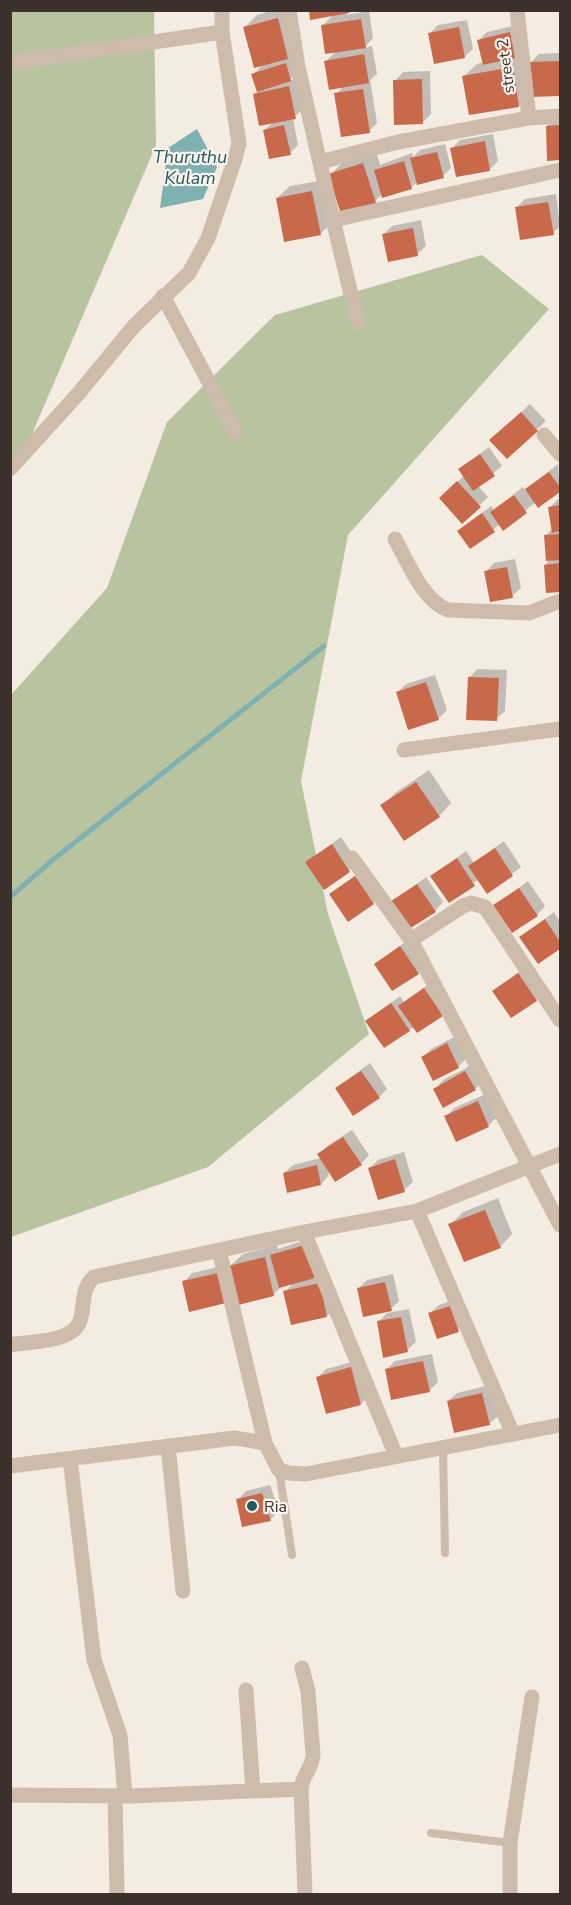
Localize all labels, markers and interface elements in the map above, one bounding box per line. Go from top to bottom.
street label: street 2 [492,37,520,95]
water label: Thuruthu Kulam [153,145,227,190]
place label: Ria [264,1496,287,1518]
marker: Ria [245,1499,259,1513]

